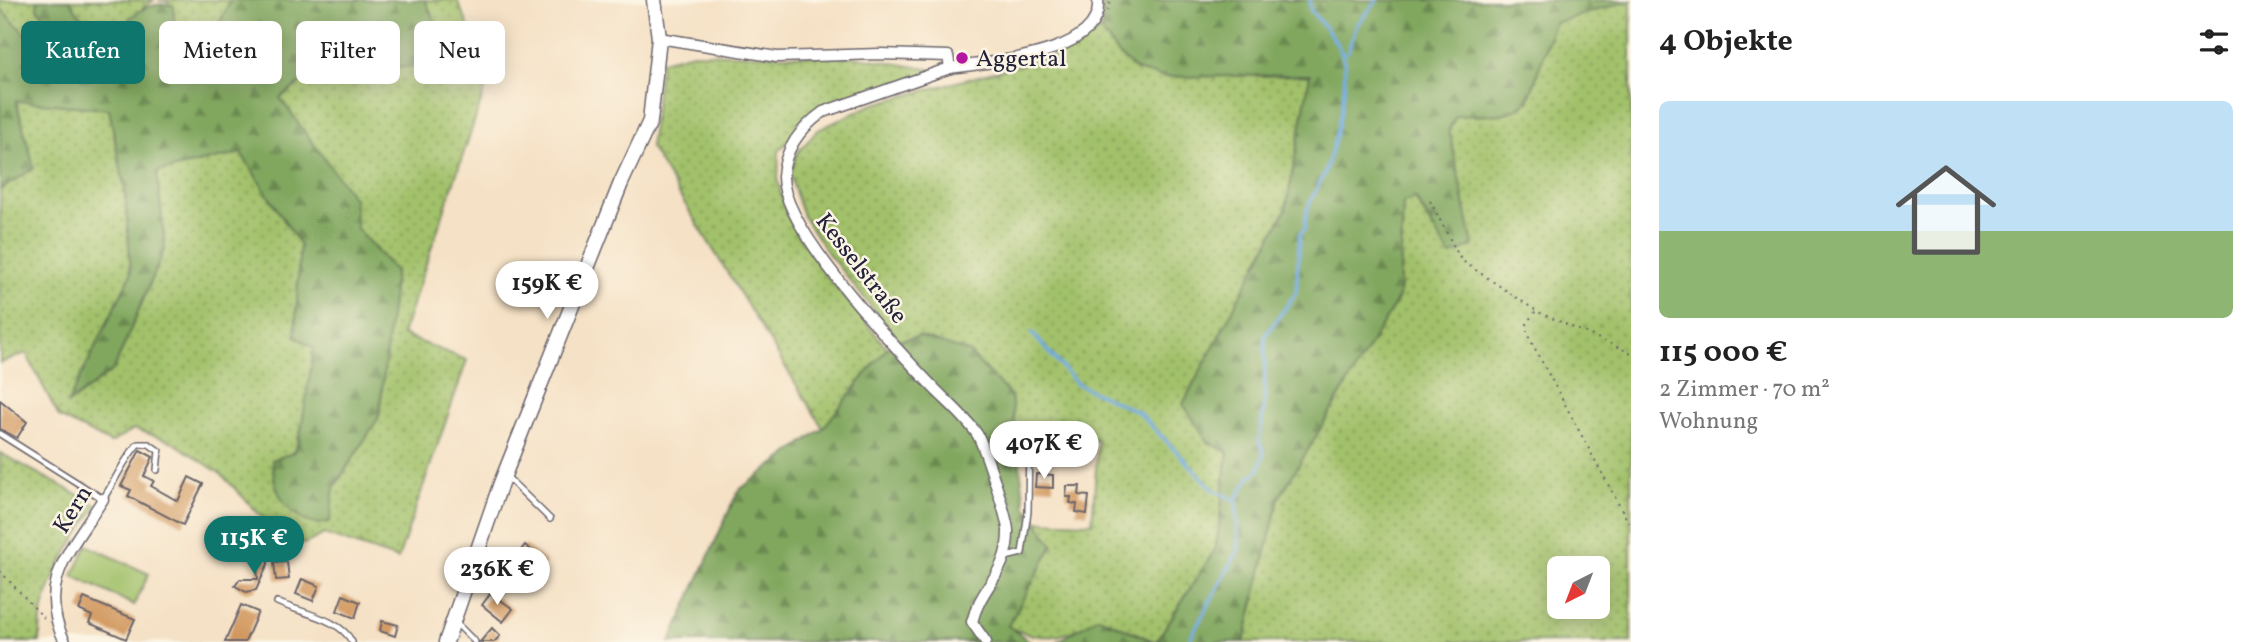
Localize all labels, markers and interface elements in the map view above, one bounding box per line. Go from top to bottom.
chip: Kaufen [21,21,145,84]
chip: Mieten [159,21,282,84]
chip: Filter [296,21,400,84]
chip: Neu [414,21,505,84]
text: 4 Objekte [1659,21,1793,63]
icon: filters [2195,23,2233,61]
place label: Aggertal [976,43,1066,77]
marker: Aggertal [954,50,970,66]
icon: home [1883,147,2009,273]
street label: Kesselstraße [806,207,915,332]
pin: 159K € [490,262,604,321]
text: 159K € [512,268,583,300]
text: 115 000 € [1659,332,1788,374]
text: 2 Zimmer · 70 m² [1659,374,1830,406]
text: Wohnung [1659,406,1758,438]
pin: 407K € [987,421,1101,481]
text: 407K € [1006,428,1082,460]
street label: Kern [46,479,102,541]
pin: 115K € [197,516,311,576]
text: 115K € [220,523,288,555]
pin: 236K € [440,548,554,607]
text: 236K € [460,554,534,586]
north arrow [1547,556,1610,620]
map controls [1547,556,1610,619]

